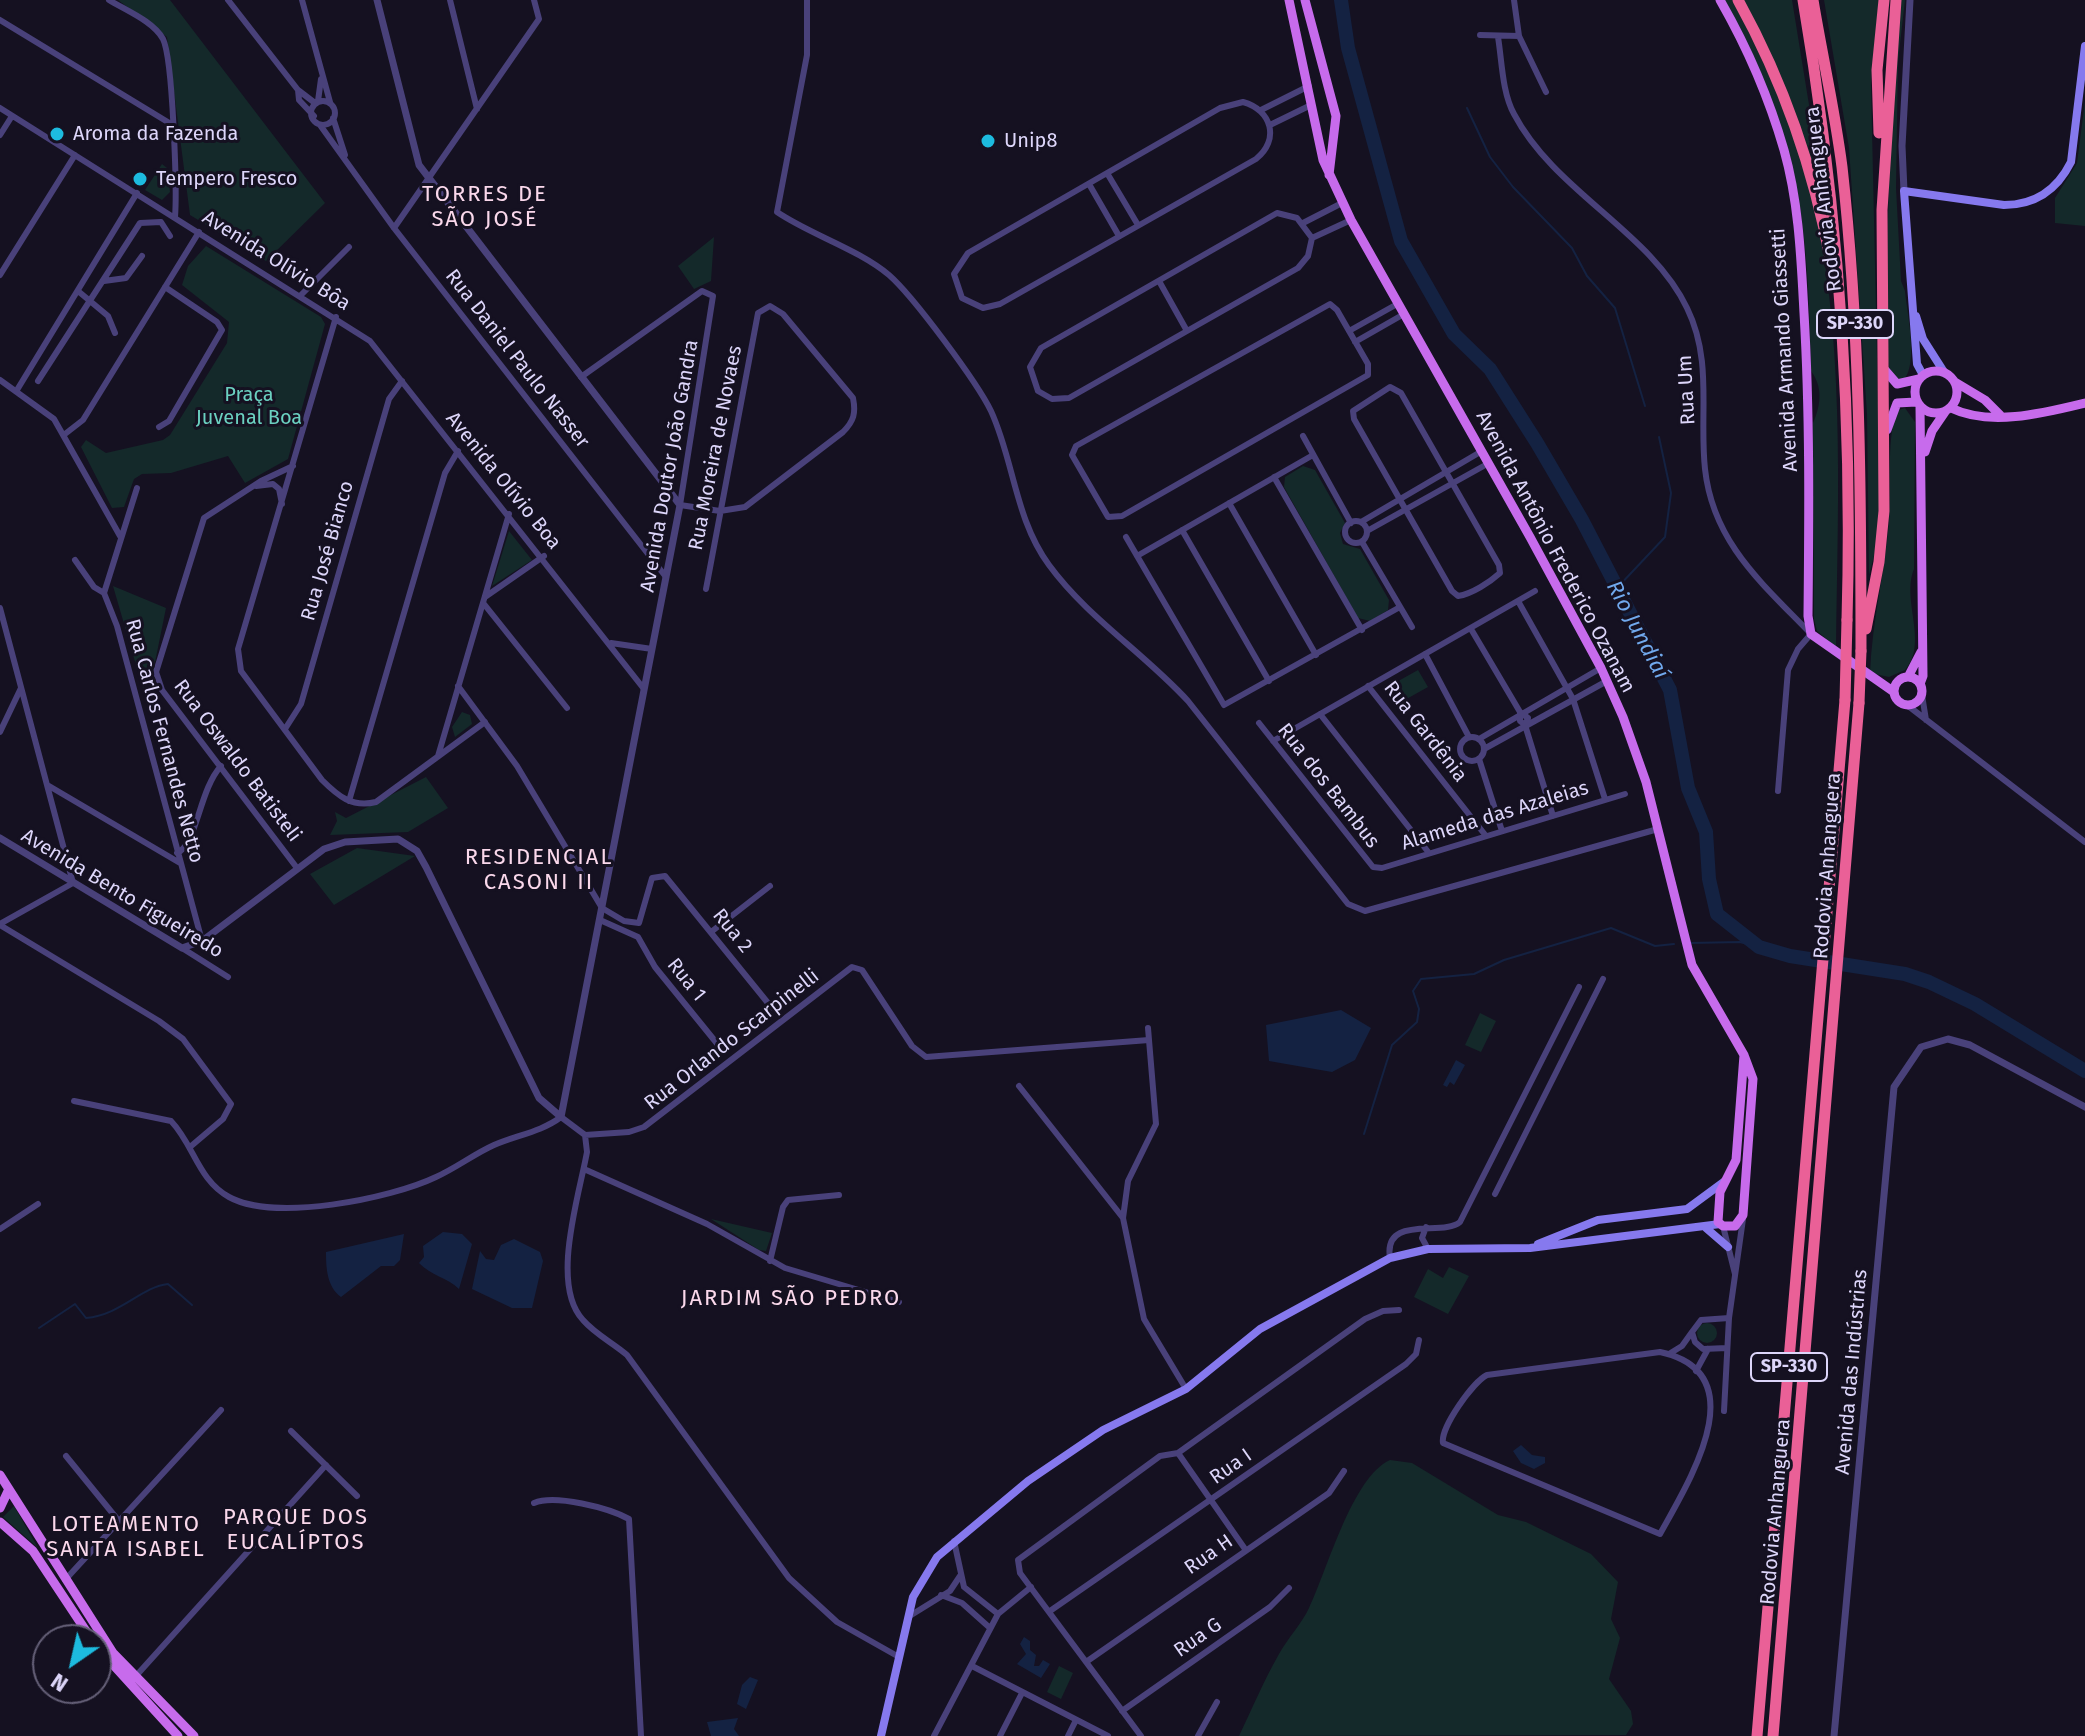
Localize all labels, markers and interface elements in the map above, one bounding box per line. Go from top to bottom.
street label: Rodovia Anhanguera [1801,105,1847,293]
place label: Aroma da Fazenda [73,122,238,146]
marker: Aroma da Fazenda [48,125,66,143]
place label: Unip8 [1004,129,1057,153]
marker: Unip8 [979,132,997,150]
place label: Tempero Fresco [156,167,297,191]
marker: Tempero Fresco [131,170,149,188]
district label: TORRES DE SÃO JOSÉ [422,182,548,234]
street label: Avenida Olívio Bôa [198,206,354,316]
street label: Avenida Armando Giassetti [1767,228,1803,472]
street label: Rua Daniel Paulo Nasser [440,265,594,453]
road number: SP-330 [1817,310,1893,338]
street label: Avenida Doutor João Gandra [636,338,704,594]
street label: Rua Moreira de Novaes [684,344,748,552]
street label: Rua Um [1673,354,1701,426]
park label: Praça Juvenal Boa [196,383,302,430]
street label: Avenida Olívio Boa [440,407,566,555]
street label: Avenida Antônio Frederico Ozanam [1470,407,1640,697]
street label: Rua José Bianco [297,478,359,624]
water label: Rio Jundiaí [1600,576,1674,684]
street label: Rua Carlos Fernandes Netto [120,616,208,866]
street label: Rua Oswaldo Batisteli [168,675,306,847]
street label: Rua Gardênia [1378,677,1472,787]
street label: Rua dos Bambus [1272,719,1384,853]
street label: Rodovia Anhanguera [1810,772,1846,960]
street label: Alameda das Azaleias [1399,776,1591,856]
street label: Avenida Bento Figueiredo [17,824,227,964]
district label: RESIDENCIAL CASONI II [465,845,613,896]
street label: Rua 2 [707,904,757,958]
street label: Rua 1 [661,954,711,1006]
street label: Rua Orlando Scarpinelli [640,964,824,1116]
street label: Avenida das Indústrias [1831,1268,1873,1476]
district label: JARDIM SÃO PEDRO [681,1286,901,1312]
road number: SP-330 [1751,1353,1827,1381]
street label: Rodovia Anhanguera [1756,1418,1796,1606]
street label: Rua I [1205,1444,1257,1490]
district label: PARQUE DOS EUCALÍPTOS [223,1505,369,1556]
district label: LOTEAMENTO SANTA ISABEL [46,1512,206,1564]
street label: Rua H [1180,1530,1238,1580]
street label: Rua G [1170,1613,1226,1663]
north arrow [32,1624,112,1704]
text: N [46,1667,73,1698]

